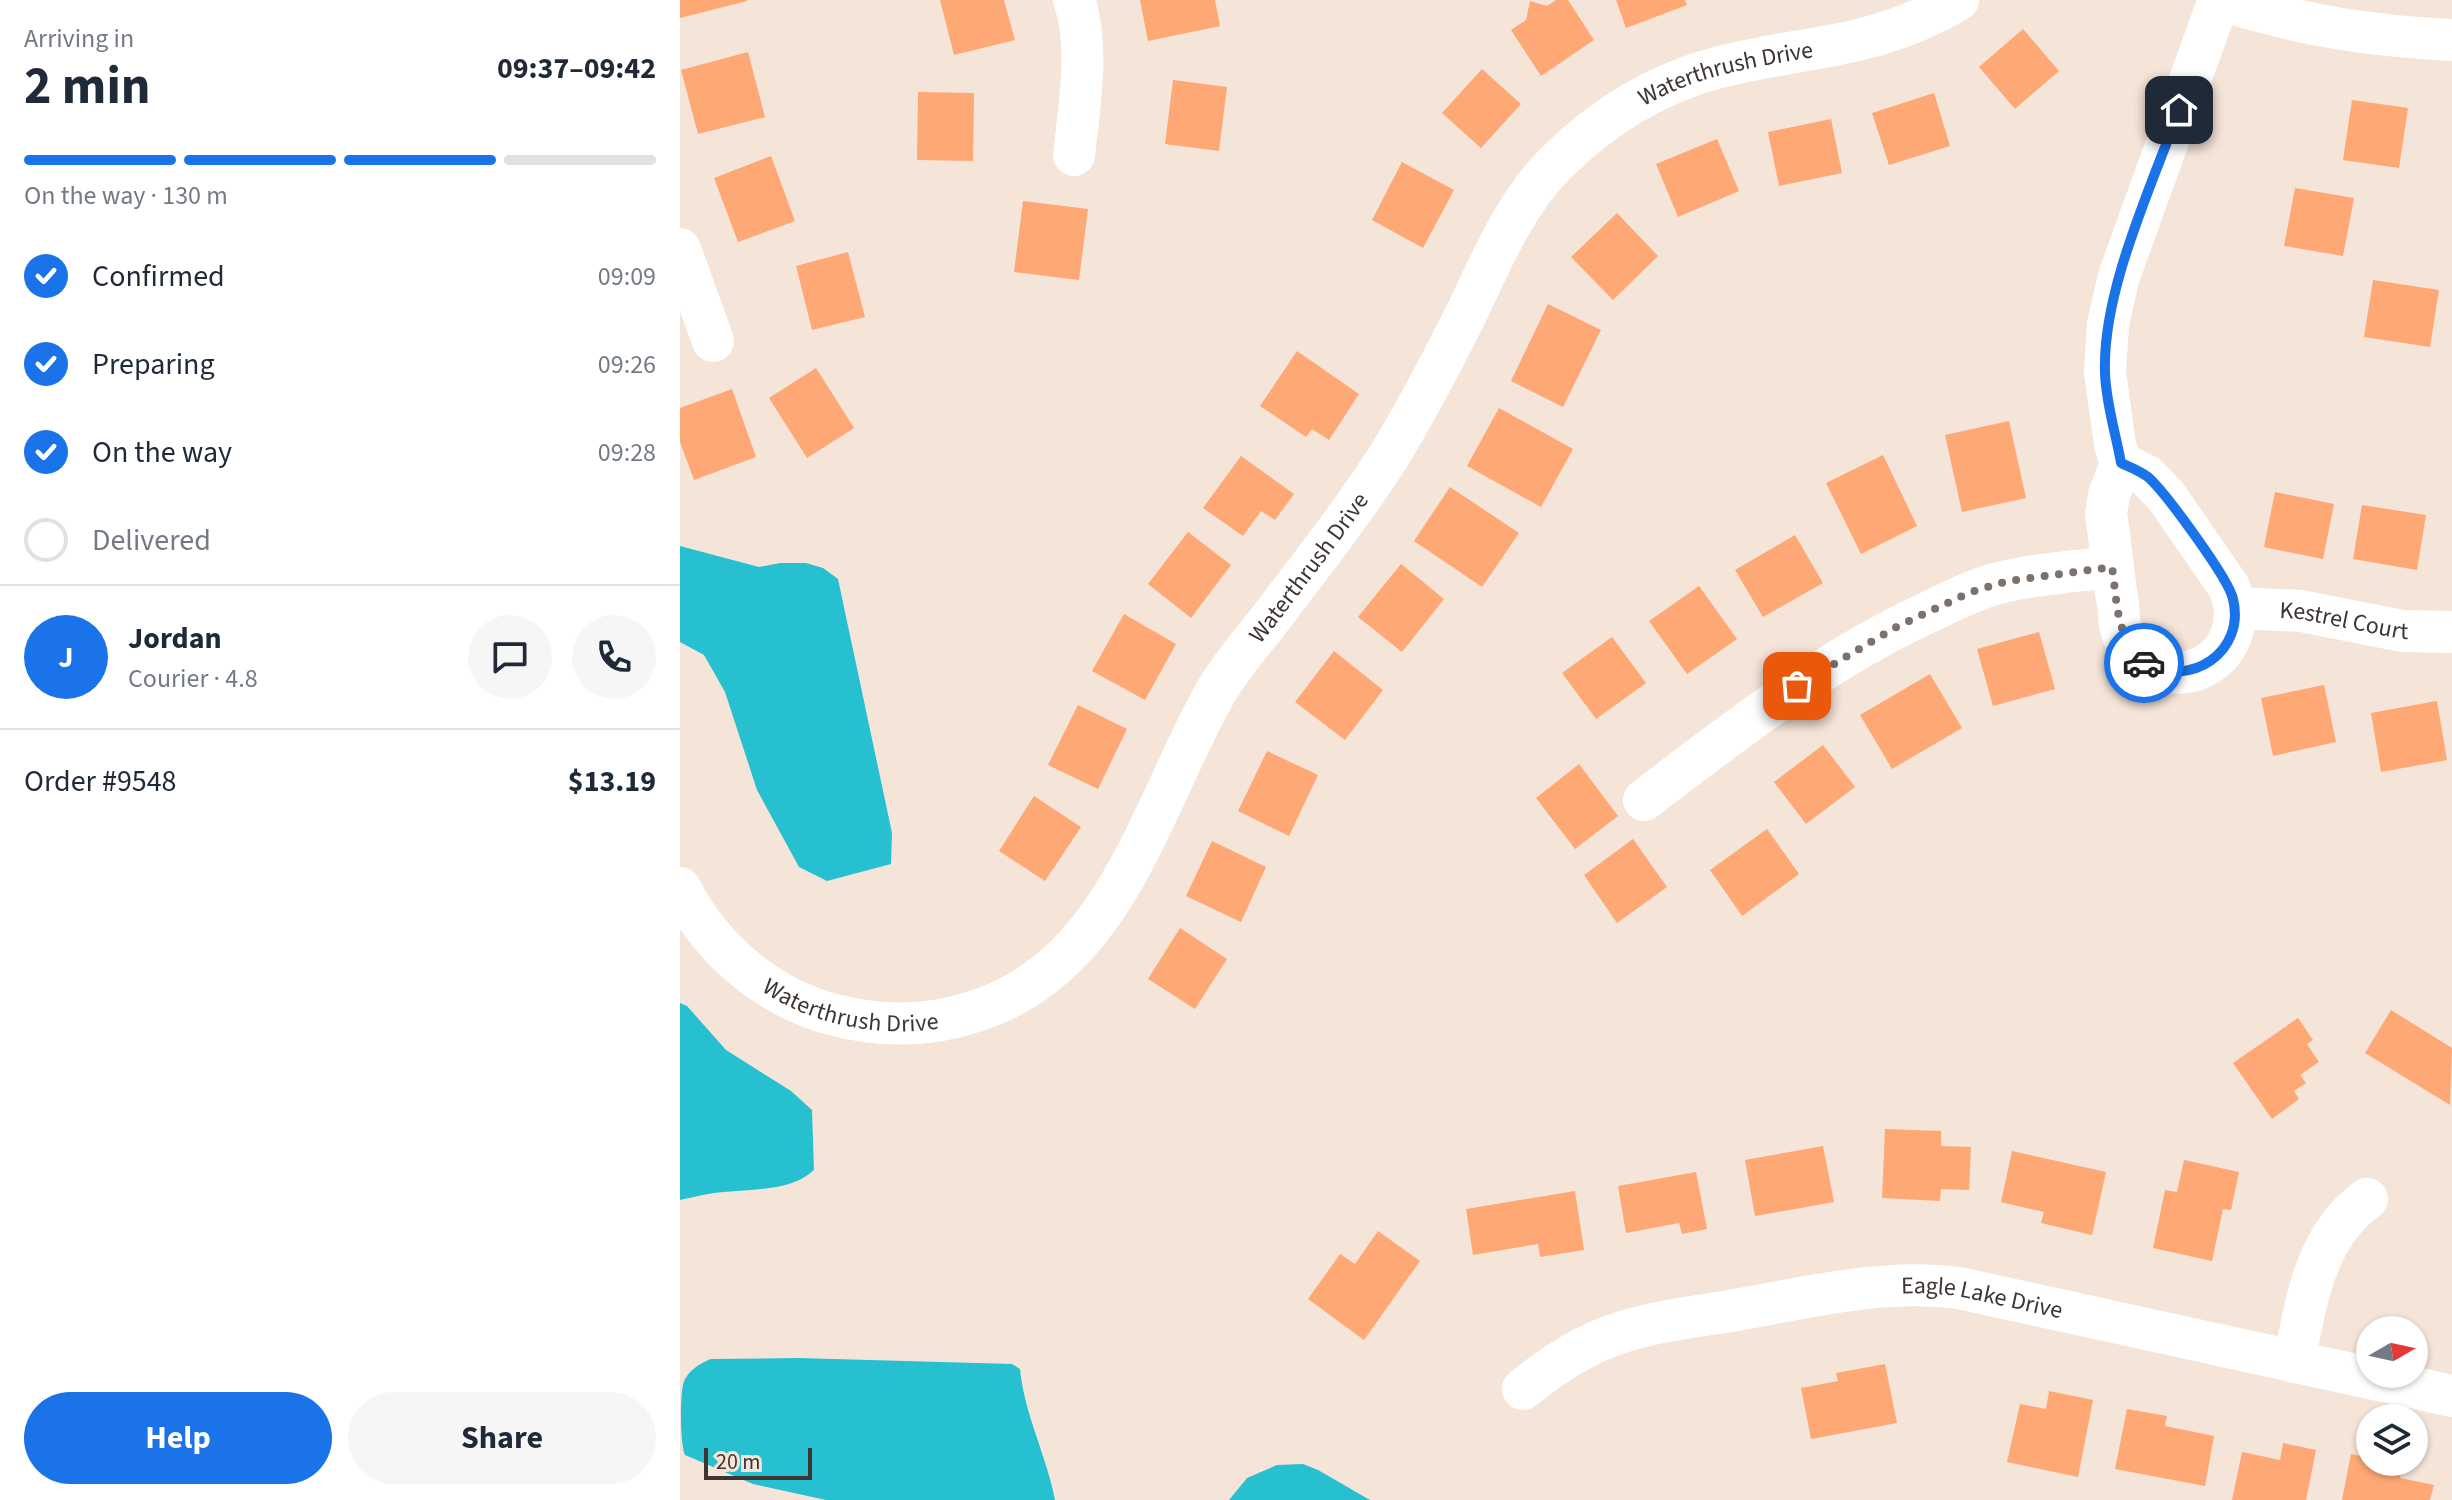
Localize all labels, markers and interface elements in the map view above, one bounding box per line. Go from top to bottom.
text: Arriving in [24,20,134,57]
street label: Waterthrush Drive [1632,32,1816,115]
text: 09:37–09:42 [497,47,656,90]
text: 2 min [24,50,151,124]
pin [2145,76,2213,144]
icon: home [2157,88,2201,132]
text: On the way · 130 m [24,177,228,214]
icon: check [24,254,68,298]
text: Confirmed [92,255,225,298]
text: 09:09 [598,258,656,295]
icon: check [24,342,68,386]
text: Preparing [92,343,215,386]
text: 09:26 [598,346,656,383]
icon: check [24,430,68,474]
text: On the way [92,431,232,474]
text: 09:28 [598,434,656,471]
street label: Waterthrush Drive [1240,485,1377,650]
text: Delivered [92,519,211,562]
street label: Kestrel Court [2279,593,2409,649]
button: chat [468,615,552,699]
button: phone [572,615,656,699]
text: Jordan [128,617,222,660]
courier [2104,623,2184,703]
text: J [58,636,74,679]
icon: car [2122,641,2166,685]
pin [1763,652,1831,720]
text: Courier · 4.8 [128,660,258,697]
icon: bag [1775,664,1819,708]
text: Order #9548 [24,760,177,803]
text: $13.19 [568,760,656,803]
street label: Waterthrush Drive [756,969,941,1041]
street label: Eagle Lake Drive [1901,1268,2066,1328]
north arrow [2356,1316,2428,1388]
map controls [2356,1316,2428,1476]
button: Help [24,1392,332,1484]
button: Share [348,1392,656,1484]
button: layers [2356,1404,2428,1476]
scale bar [704,1444,812,1480]
text: 20 m [716,1446,761,1478]

